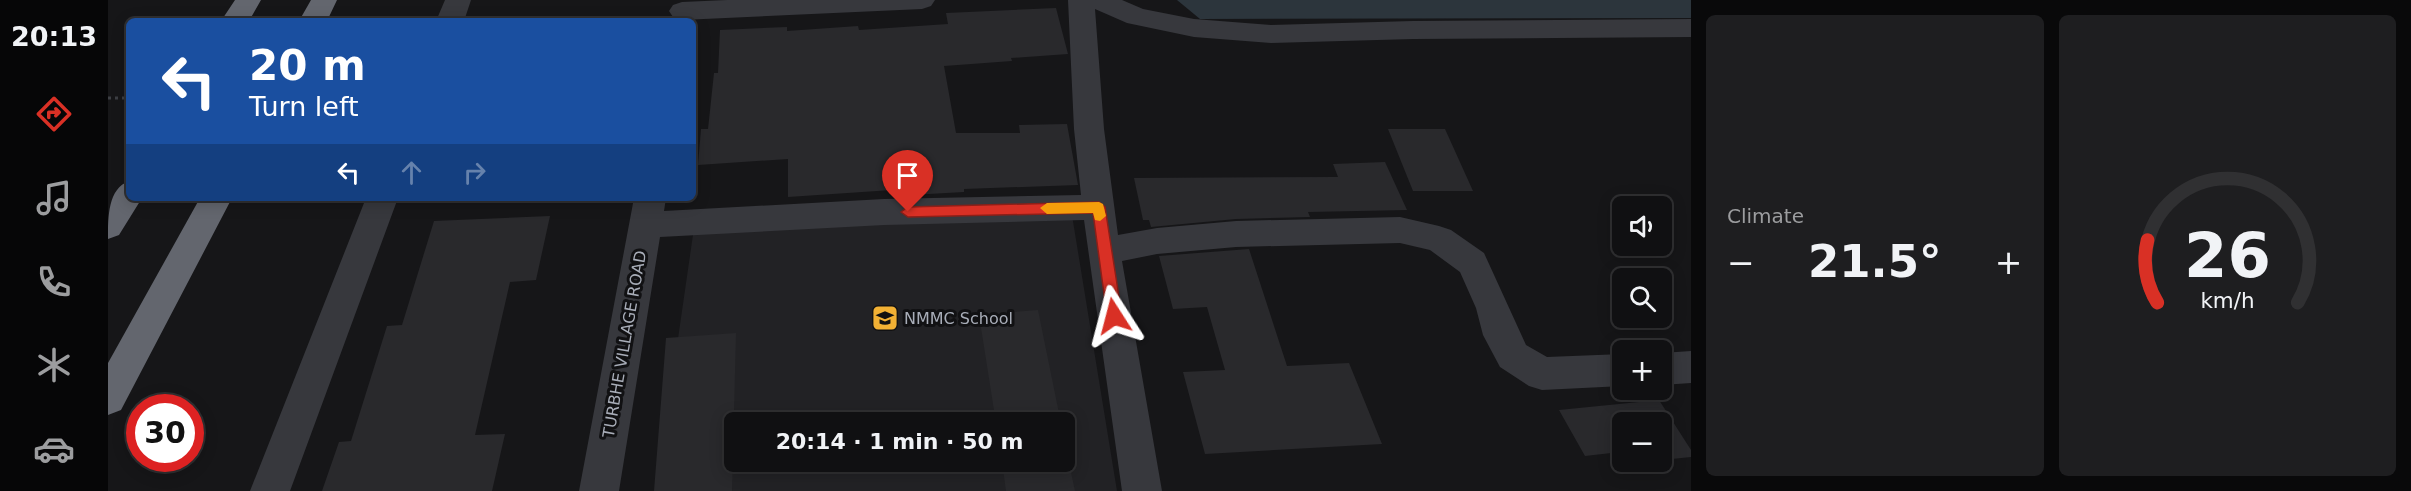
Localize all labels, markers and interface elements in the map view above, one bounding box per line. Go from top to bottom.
text: 20:13 [11,21,97,52]
text: 20 m [249,41,366,90]
icon: left [150,42,228,120]
text: Turn left [249,91,359,122]
icon: directions [33,93,75,135]
pin [882,150,933,212]
icon: left [332,156,365,189]
icon: ahead [395,156,428,189]
icon: right [458,156,491,189]
icon: arrive [891,159,924,192]
icon: music [33,177,75,219]
map controls [1612,196,1672,472]
button: sound [1612,196,1672,256]
text: Climate [1727,204,1804,228]
text: 26 [2184,219,2271,292]
text: 21.5° [1808,235,1942,288]
text: − [1727,243,1755,282]
text: + [1995,243,2023,282]
street label: TURBHE VILLAGE ROAD [598,249,650,440]
icon: phone [33,261,75,303]
button: search [1612,268,1672,328]
position arrow [1082,284,1146,348]
text: km/h [2200,288,2254,313]
school or university icon: NMMC School [870,303,900,333]
place label: NMMC School [904,309,1013,328]
button: + [1612,340,1672,400]
icon: climate [33,344,75,386]
speed limit sign: 30 [126,394,204,472]
button: − [1612,412,1672,472]
icon: car [33,428,75,470]
text: 20:14 · 1 min · 50 m [776,429,1023,454]

